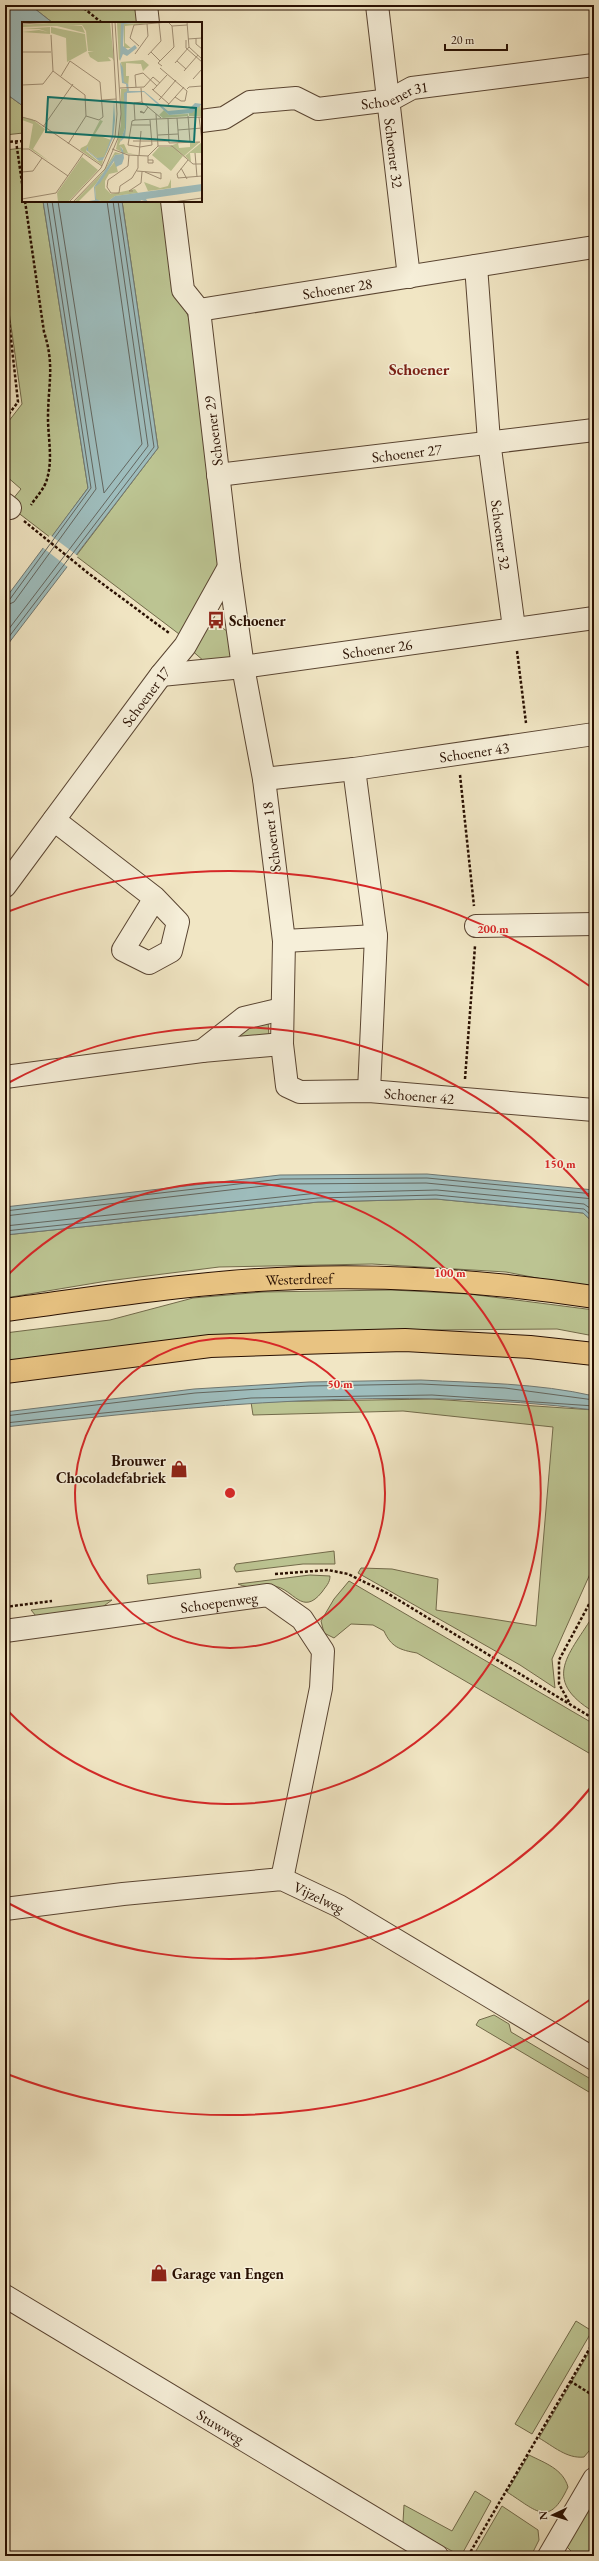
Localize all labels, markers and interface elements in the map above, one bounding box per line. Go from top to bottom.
inset map [22,22,202,202]
scale bar [445,26,507,52]
text: 20 m [451,32,475,48]
street label: Schoener 31 [360,77,429,113]
street label: Schoener 32 [381,117,408,190]
street label: Schoener 28 [301,273,373,303]
district label: Schoener [389,359,450,380]
street label: Schoener 29 [199,395,227,467]
street label: Schoener 27 [371,439,443,466]
street label: Schoener 32 [487,499,516,572]
bus stop icon: Schoener [206,610,226,630]
place label: Schoener [229,611,287,630]
street label: Schoener 26 [341,634,413,663]
street label: Schoener 17 [117,662,174,730]
street label: Schoener 43 [438,737,510,766]
street label: Schoener 18 [257,801,285,873]
text: 200 m [477,921,509,937]
street label: Schoener 42 [383,1083,456,1108]
text: 150 m [544,1156,576,1172]
text: 100 m [434,1265,466,1281]
street label: Westerdreef [265,1268,335,1289]
text: 50 m [327,1376,353,1392]
place label: Brouwer Chocoladefabriek [56,1451,167,1487]
shop icon: Brouwer Chocoladefabriek [169,1459,189,1479]
centre of rings [223,1486,237,1500]
street label: Schoepenweg [179,1587,259,1616]
street label: Vijzelweg [291,1876,349,1917]
shop icon: Garage van Engen [149,2263,169,2283]
place label: Garage van Engen [172,2264,285,2283]
street label: Stuwweg [194,2404,249,2448]
north arrow [533,2495,573,2535]
text: N [536,2511,550,2521]

